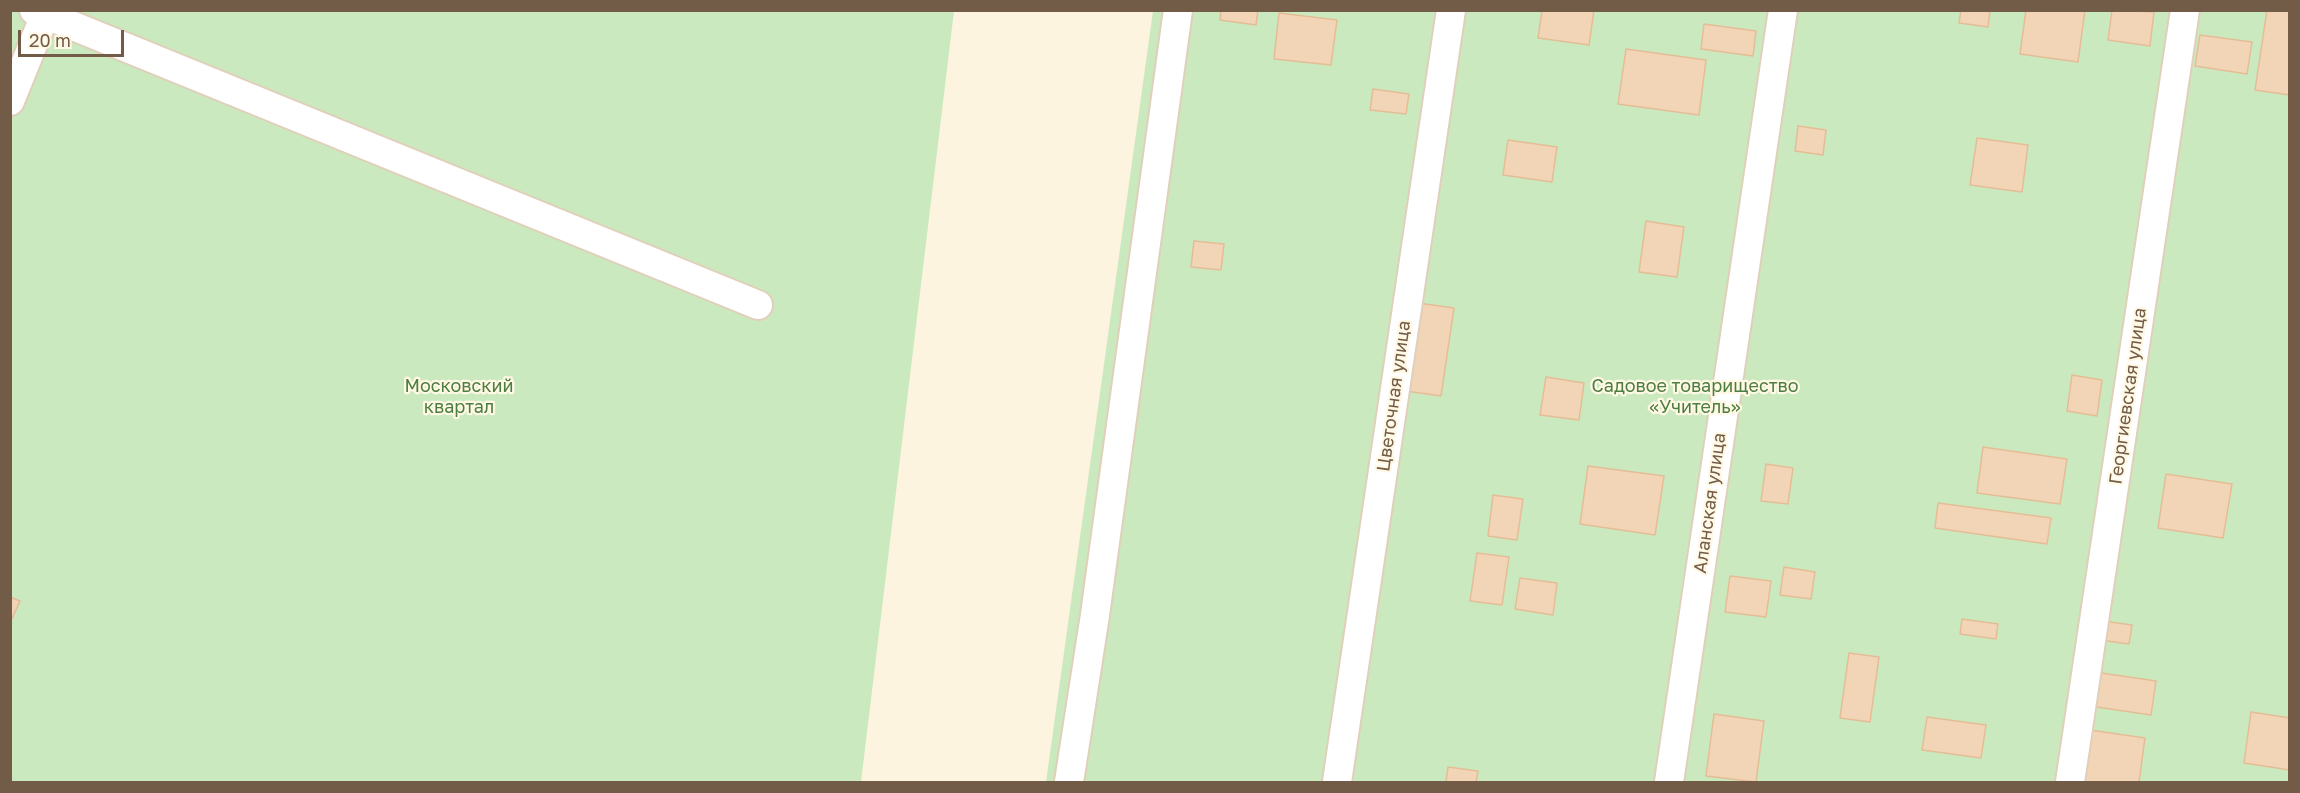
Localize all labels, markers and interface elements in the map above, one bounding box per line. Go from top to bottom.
scale bar [21,18,128,56]
text: 20 m [29,29,71,51]
street label: Георгиевская улица [2105,306,2151,486]
street label: Цветочная улица [1373,319,1415,473]
park label: Московский квартал [404,375,514,418]
park label: Садовое товарищество «Учитель» [1592,375,1798,418]
street label: Аланская улица [1689,431,1731,575]

